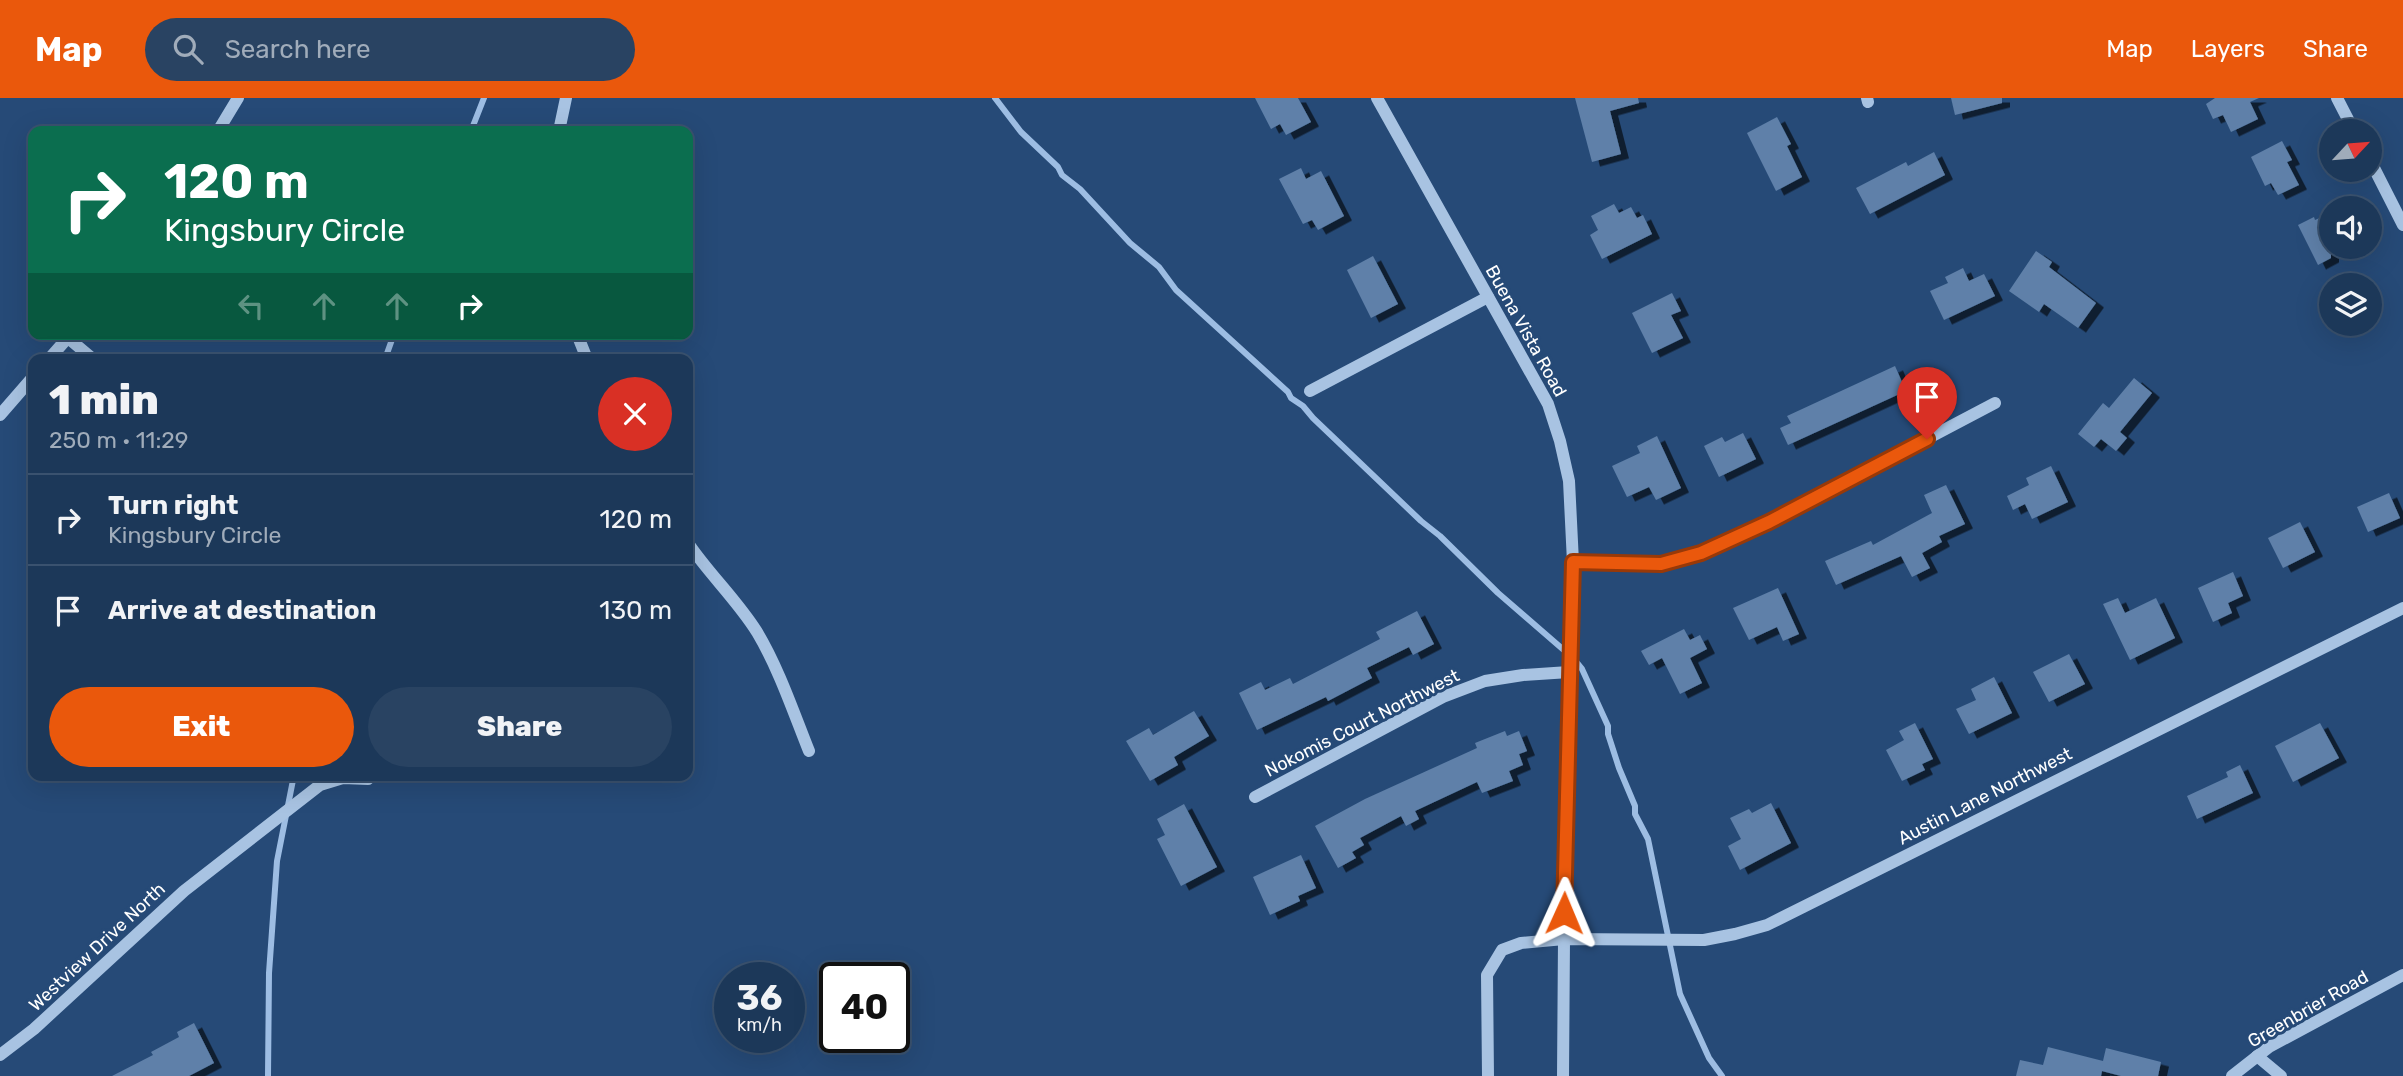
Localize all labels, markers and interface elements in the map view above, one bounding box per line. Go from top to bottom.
search box [145,18,635,81]
text: Map [35,30,103,69]
icon: search [169,30,207,68]
text: Search here [225,34,370,65]
text: Map [2106,35,2153,63]
text: Layers [2191,35,2265,63]
text: Share [2303,35,2368,63]
north arrow [2319,119,2382,182]
map controls [2319,119,2382,336]
text: 120 m [164,152,309,210]
icon: right [49,154,140,245]
button: sound [2319,196,2382,259]
text: Kingsbury Circle [164,211,405,249]
street label: Buena Vista Road [1481,261,1571,401]
button: layers [2319,273,2382,336]
icon: left [232,287,270,325]
icon: ahead [305,287,343,325]
icon: ahead [378,287,416,325]
icon: right [451,287,489,325]
pin [1897,367,1957,439]
text: 1 min [49,375,159,425]
button: close [598,377,672,451]
icon: arrive [1908,378,1946,416]
text: 250 m · 11:29 [49,426,188,454]
text: Turn right [108,490,238,521]
icon: right [49,501,87,539]
text: 120 m [600,504,672,535]
text: Kingsbury Circle [108,521,281,549]
icon: arrive [49,592,87,630]
text: Arrive at destination [108,595,376,626]
text: 130 m [599,595,672,626]
street label: Nokomis Court Northwest [1261,664,1463,782]
button: Exit [49,687,354,767]
button: Share [368,687,672,767]
street label: Austin Lane Northwest [1894,743,2076,849]
position arrow [1527,876,1601,950]
street label: Westview Drive North [24,878,170,1016]
speed limit sign: 40 [819,962,910,1053]
street label: Greenbrier Road [2244,966,2372,1052]
text: 36 [737,977,782,1019]
text: km/h [737,1014,782,1036]

